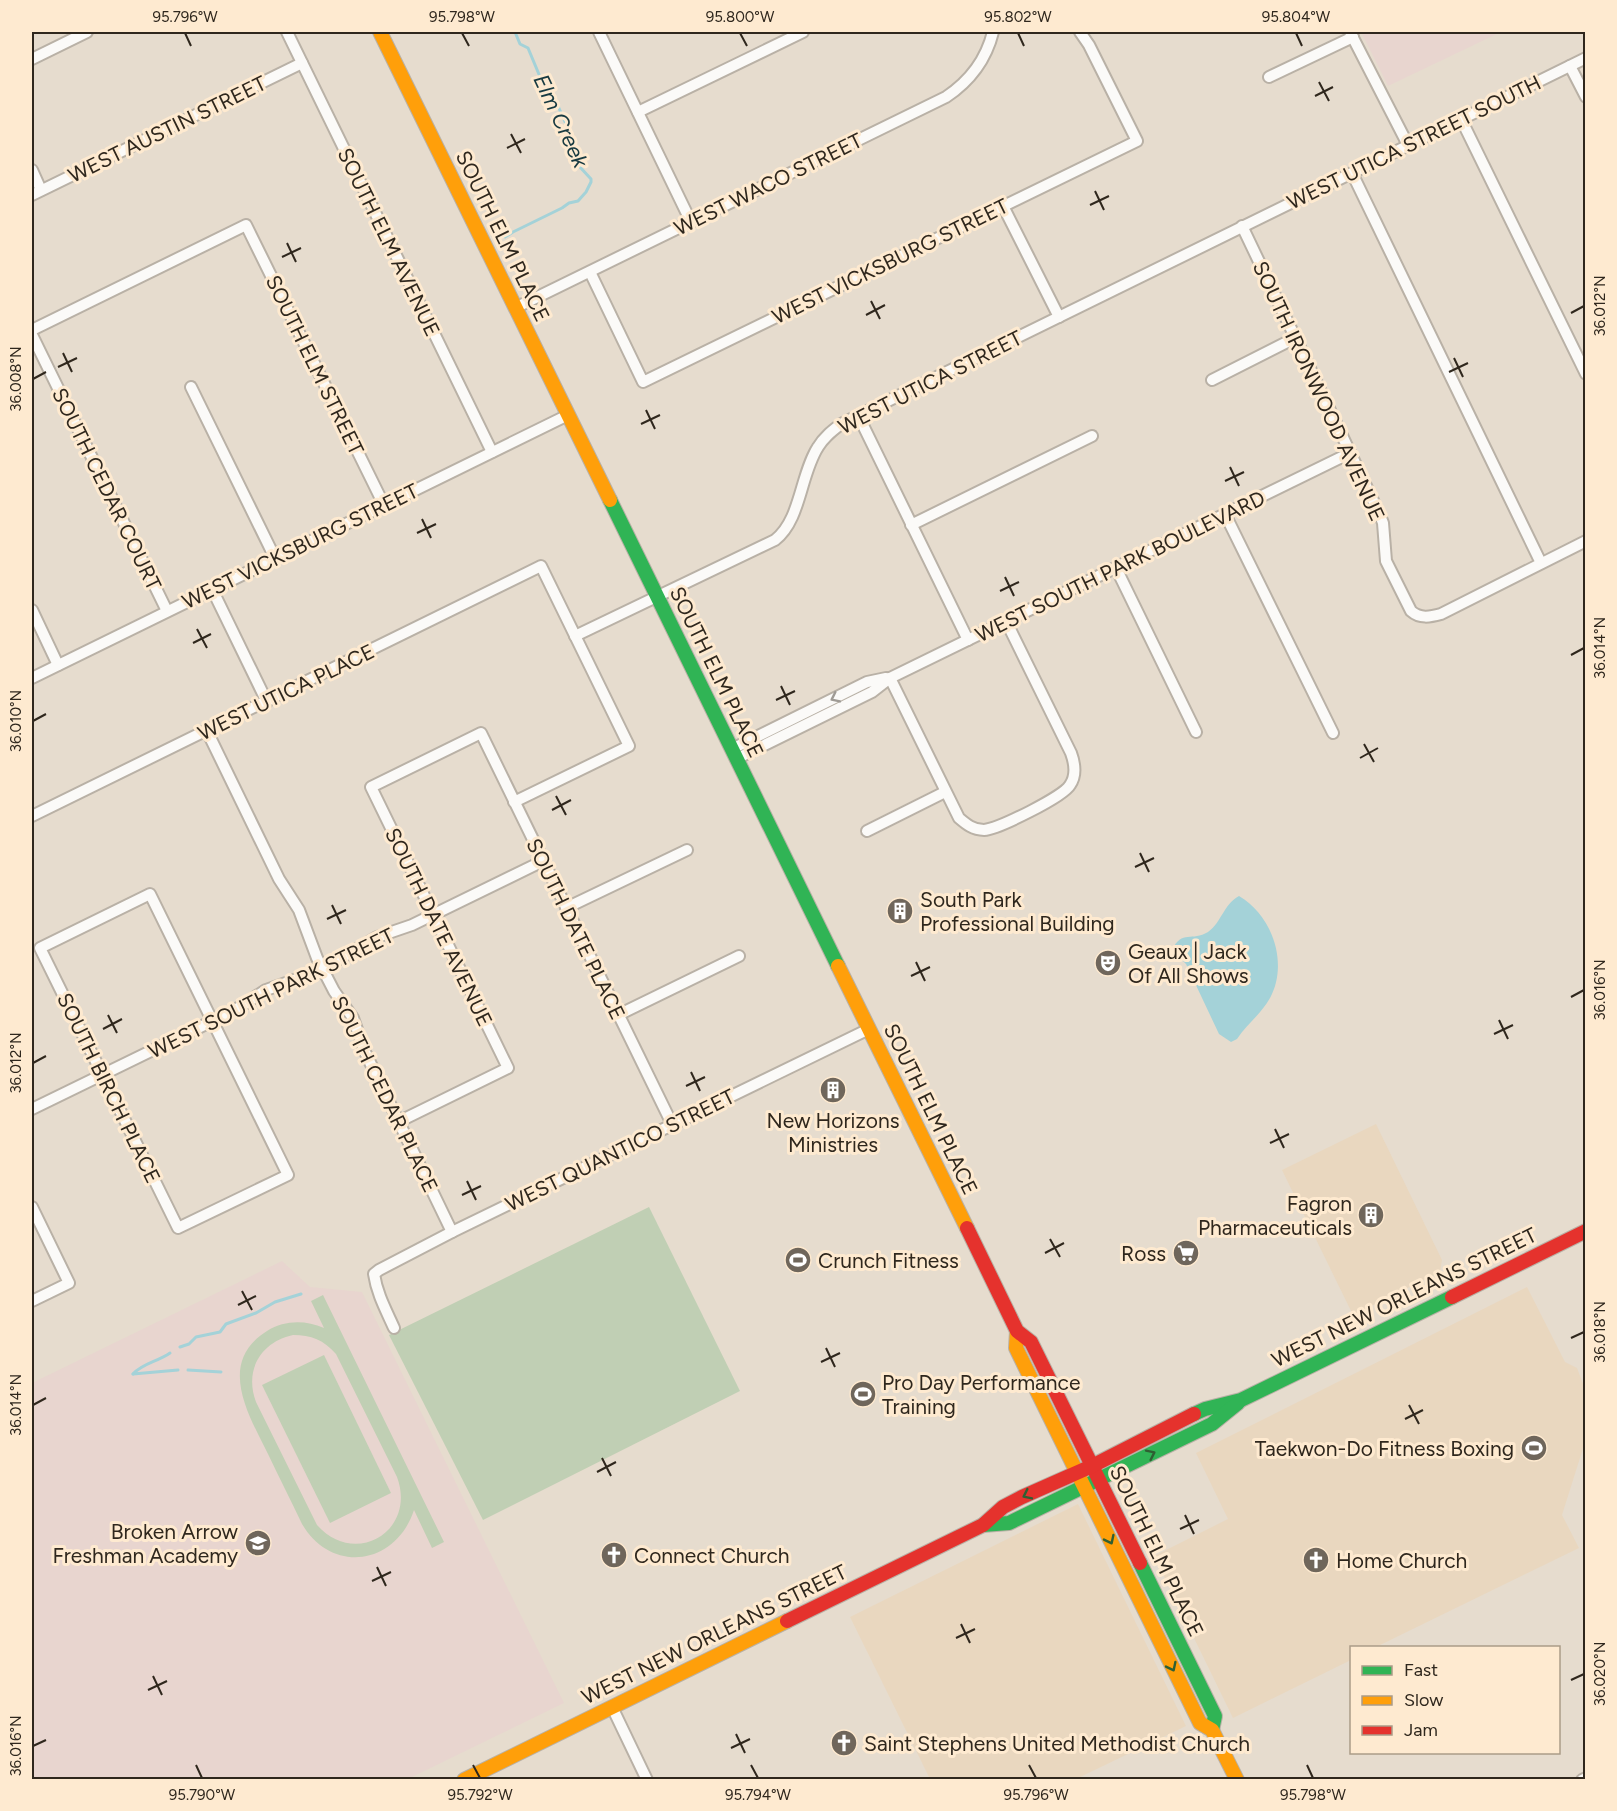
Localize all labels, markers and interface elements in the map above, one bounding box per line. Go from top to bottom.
text: 95.796°W [152,8,218,26]
text: 95.798°W [429,8,496,26]
text: 95.800°W [706,8,775,26]
text: 95.802°W [984,8,1052,26]
text: 95.804°W [1262,8,1331,26]
street label: WEST AUSTIN STREET [64,70,270,188]
water label: Elm Creek [528,70,595,173]
street label: WEST UTICA STREET SOUTH [1283,70,1545,214]
street label: WEST WACO STREET [670,127,867,240]
street label: SOUTH ELM AVENUE [332,144,446,340]
street label: SOUTH ELM PLACE [451,146,555,326]
street label: WEST VICKSBURG STREET [768,193,1012,329]
street label: SOUTH IRONWOOD AVENUE [1248,257,1390,525]
street label: SOUTH ELM STREET [261,271,370,459]
text: 36.012°N [1591,275,1609,337]
street label: WEST UTICA STREET [834,325,1026,439]
text: 36.008°N [7,346,25,412]
street label: SOUTH CEDAR COURT [47,384,167,595]
street label: WEST VICKSBURG STREET [178,478,422,614]
street label: WEST SOUTH PARK BOULEVARD [971,485,1269,647]
street label: SOUTH ELM PLACE [665,582,769,762]
text: 36.014°N [1591,617,1609,679]
street label: WEST UTICA PLACE [194,638,378,746]
text: 36.010°N [7,690,25,752]
one-way arrow [831,690,842,702]
street label: SOUTH DATE AVENUE [380,824,498,1030]
street label: SOUTH DATE PLACE [521,834,631,1024]
place label: South Park Professional Building [920,887,1115,936]
building icon: South Park Professional Building [885,896,915,926]
street label: WEST SOUTH PARK STREET [144,922,398,1063]
place label: Geaux | Jack Of All Shows [1128,939,1249,988]
theatre icon: Geaux | Jack Of All Shows [1093,948,1123,978]
text: 36.016°N [1591,959,1609,1021]
street label: SOUTH BIRCH PLACE [52,989,166,1187]
street label: SOUTH CEDAR PLACE [327,992,443,1196]
street label: SOUTH ELM PLACE [879,1019,983,1199]
text: 36.012°N [7,1032,25,1094]
building icon: New Horizons Ministries [818,1075,848,1105]
street label: WEST QUANTICO STREET [501,1083,739,1216]
place label: New Horizons Ministries [766,1108,900,1157]
place label: Fagron Pharmaceuticals [1198,1191,1352,1240]
building icon: Fagron Pharmaceuticals [1356,1200,1386,1230]
street label: WEST NEW ORLEANS STREET [1267,1222,1541,1372]
supermarket icon: Ross [1171,1238,1201,1268]
place label: Ross [1121,1241,1166,1266]
sports icon: Crunch Fitness [783,1245,813,1275]
place label: Crunch Fitness [818,1248,959,1273]
text: 36.018°N [1591,1301,1609,1363]
place label: Pro Day Performance Training [882,1370,1080,1419]
text: 36.014°N [7,1374,25,1436]
sports icon: Pro Day Performance Training [848,1379,878,1409]
sports icon: Taekwon-Do Fitness Boxing [1519,1433,1549,1463]
place label: Taekwon-Do Fitness Boxing [1255,1436,1514,1461]
one-way arrow [1145,1450,1156,1461]
street label: SOUTH ELM PLACE [1105,1461,1209,1641]
one-way arrow [1023,1487,1034,1499]
place label: Broken Arrow Freshman Academy [53,1519,239,1568]
school or university icon: Broken Arrow Freshman Academy [243,1528,273,1558]
one-way arrow [1102,1534,1114,1545]
church icon: Connect Church [599,1540,629,1570]
place label: Connect Church [634,1543,789,1568]
church icon: Home Church [1301,1545,1331,1575]
place label: Home Church [1336,1548,1467,1573]
street label: WEST NEW ORLEANS STREET [577,1559,851,1709]
text: 36.020°N [1591,1642,1609,1706]
legend [1350,1646,1560,1754]
text: Fast [1404,1659,1438,1681]
one-way arrow [1164,1660,1176,1671]
text: Slow [1404,1689,1443,1711]
text: 36.016°N [7,1715,25,1777]
text: Jam [1404,1719,1438,1741]
church icon: Saint Stephens United Methodist Church [829,1728,859,1758]
place label: Saint Stephens United Methodist Church [864,1731,1250,1756]
text: 95.790°W [169,1786,236,1804]
text: 95.792°W [447,1786,513,1804]
text: 95.794°W [725,1786,792,1804]
text: 95.796°W [1003,1786,1069,1804]
text: 95.798°W [1280,1786,1347,1804]

